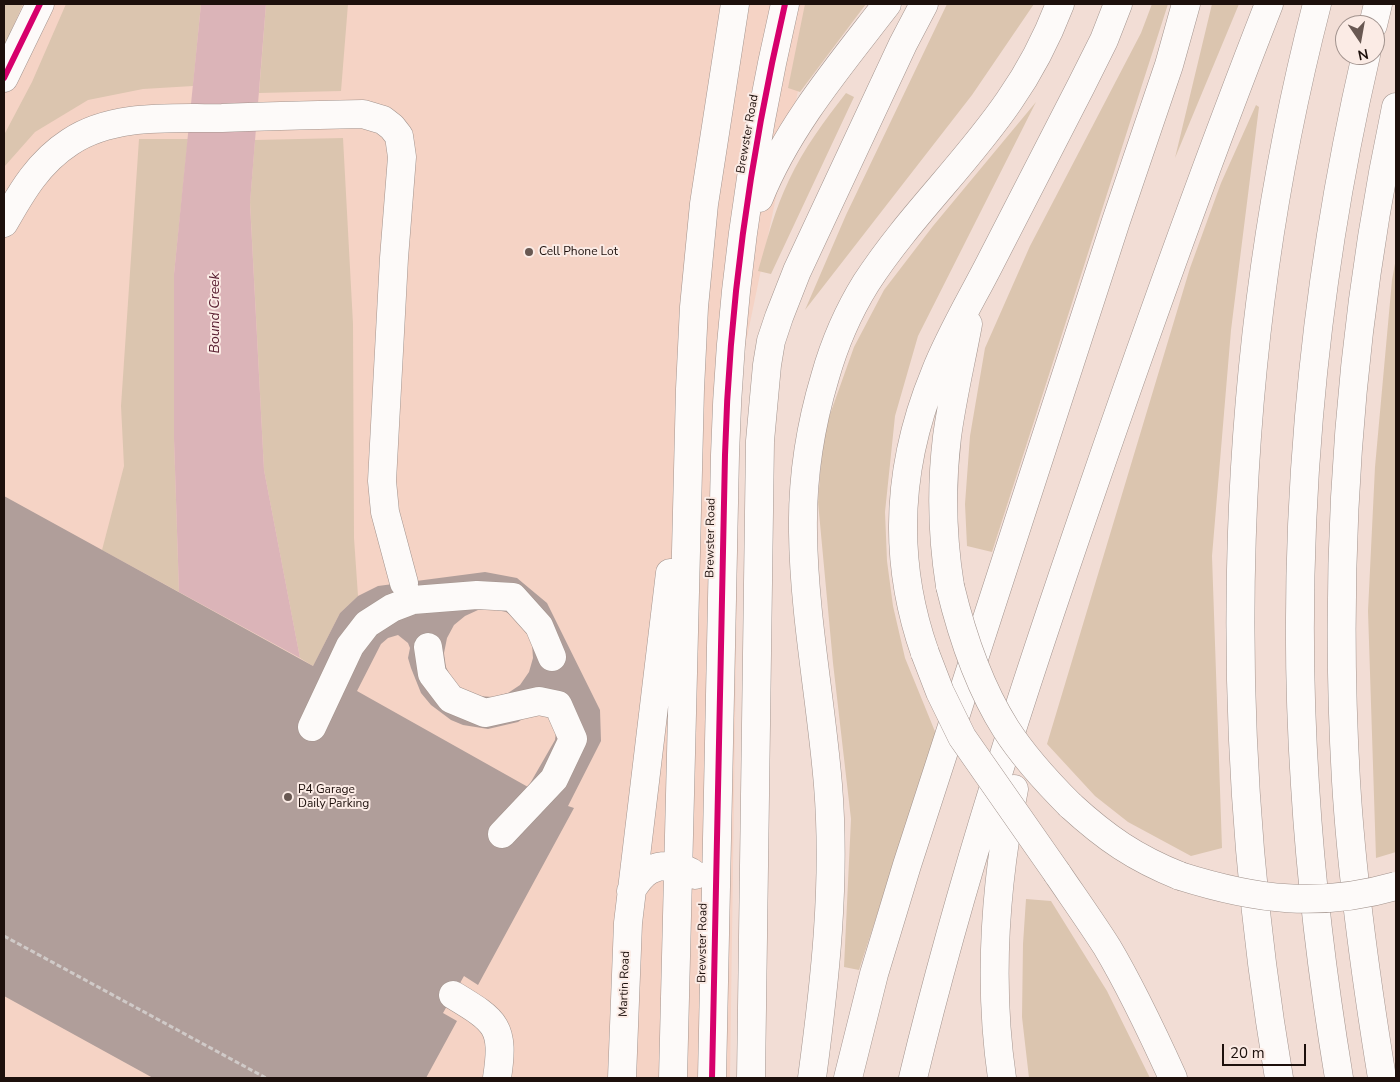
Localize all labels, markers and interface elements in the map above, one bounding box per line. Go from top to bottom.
north arrow [1335,15,1385,65]
text: N [1356,44,1370,65]
street label: Brewster Road [734,93,762,175]
place label: Cell Phone Lot [539,245,618,259]
marker: Cell Phone Lot [523,246,535,258]
water label: Bound Creek [208,272,224,354]
street label: Brewster Road [703,498,719,578]
place label: P4 Garage Daily Parking [298,783,369,811]
marker: P4 Garage Daily Parking [282,791,294,803]
street label: Brewster Road [695,903,711,983]
street label: Martin Road [617,951,633,1017]
scale bar [1225,1034,1309,1066]
text: 20 m [1230,1043,1265,1063]

